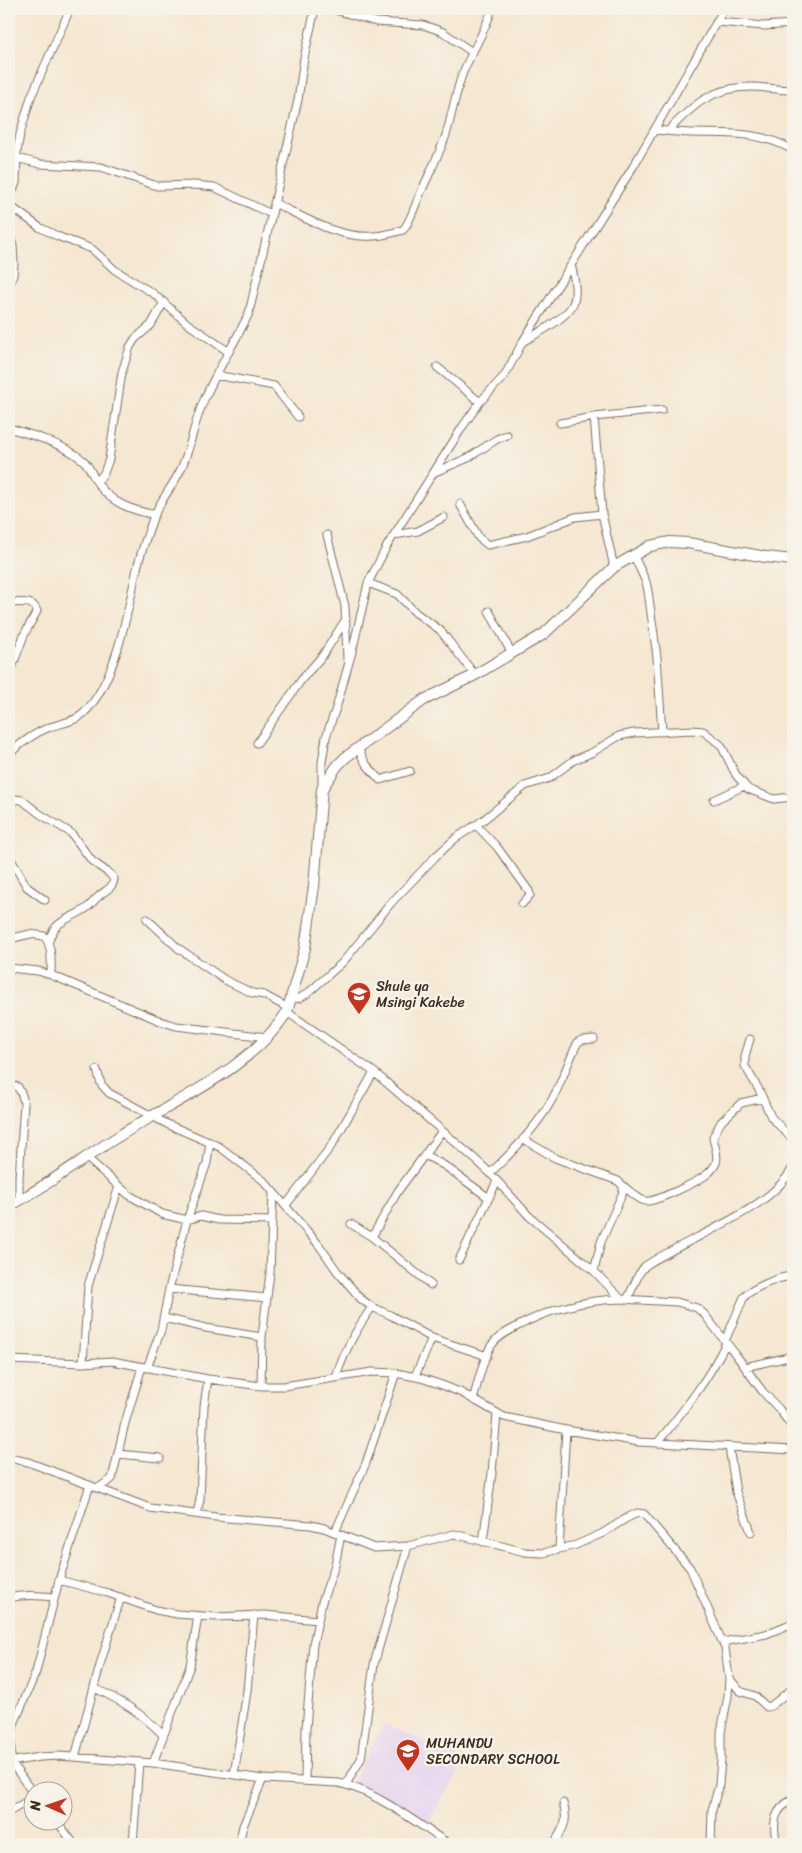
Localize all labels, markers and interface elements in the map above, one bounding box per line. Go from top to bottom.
place label: Shule ya Msingi Kakebe [376,974,465,1015]
school or university icon: Shule ya Msingi Kakebe [346,981,372,1015]
place label: MUHANDU SECONDARY SCHOOL [426,1731,560,1772]
school or university icon: MUHANDU SECONDARY SCHOOL [395,1738,421,1772]
north arrow [22,1780,72,1830]
text: N [23,1800,48,1812]

